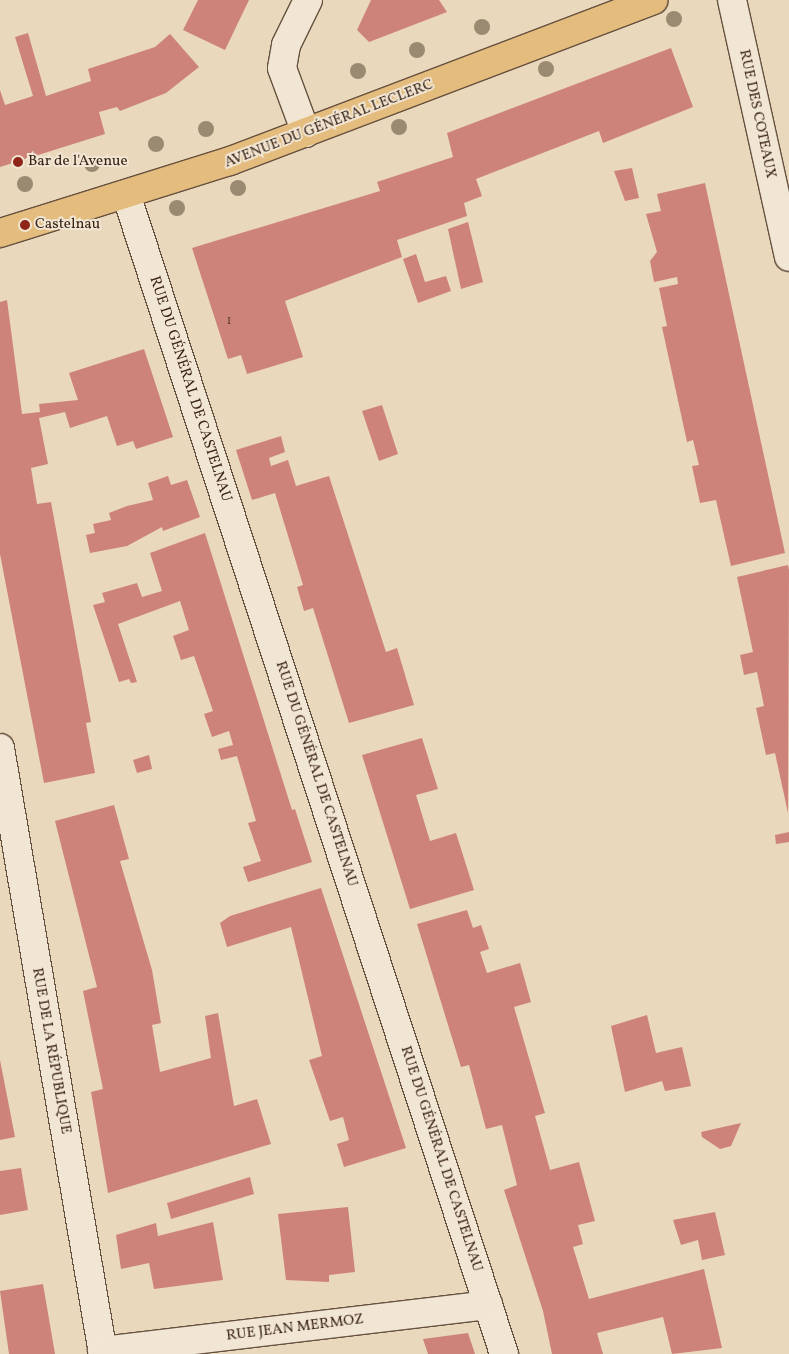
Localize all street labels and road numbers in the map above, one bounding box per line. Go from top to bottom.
street label: RUE DES COTEAUX [735,48,779,180]
street label: AVENUE DU GÉNÉRAL LECLERC [222,76,436,172]
street label: RUE DU GÉNÉRAL DE CASTELNAU [145,274,235,504]
street label: RUE DU GÉNÉRAL DE CASTELNAU [271,659,361,889]
street label: RUE DE LA RÉPUBLIQUE [27,966,75,1136]
street label: RUE DU GÉNÉRAL DE CASTELNAU [396,1044,486,1274]
street label: RUE JEAN MERMOZ [225,1311,365,1345]

